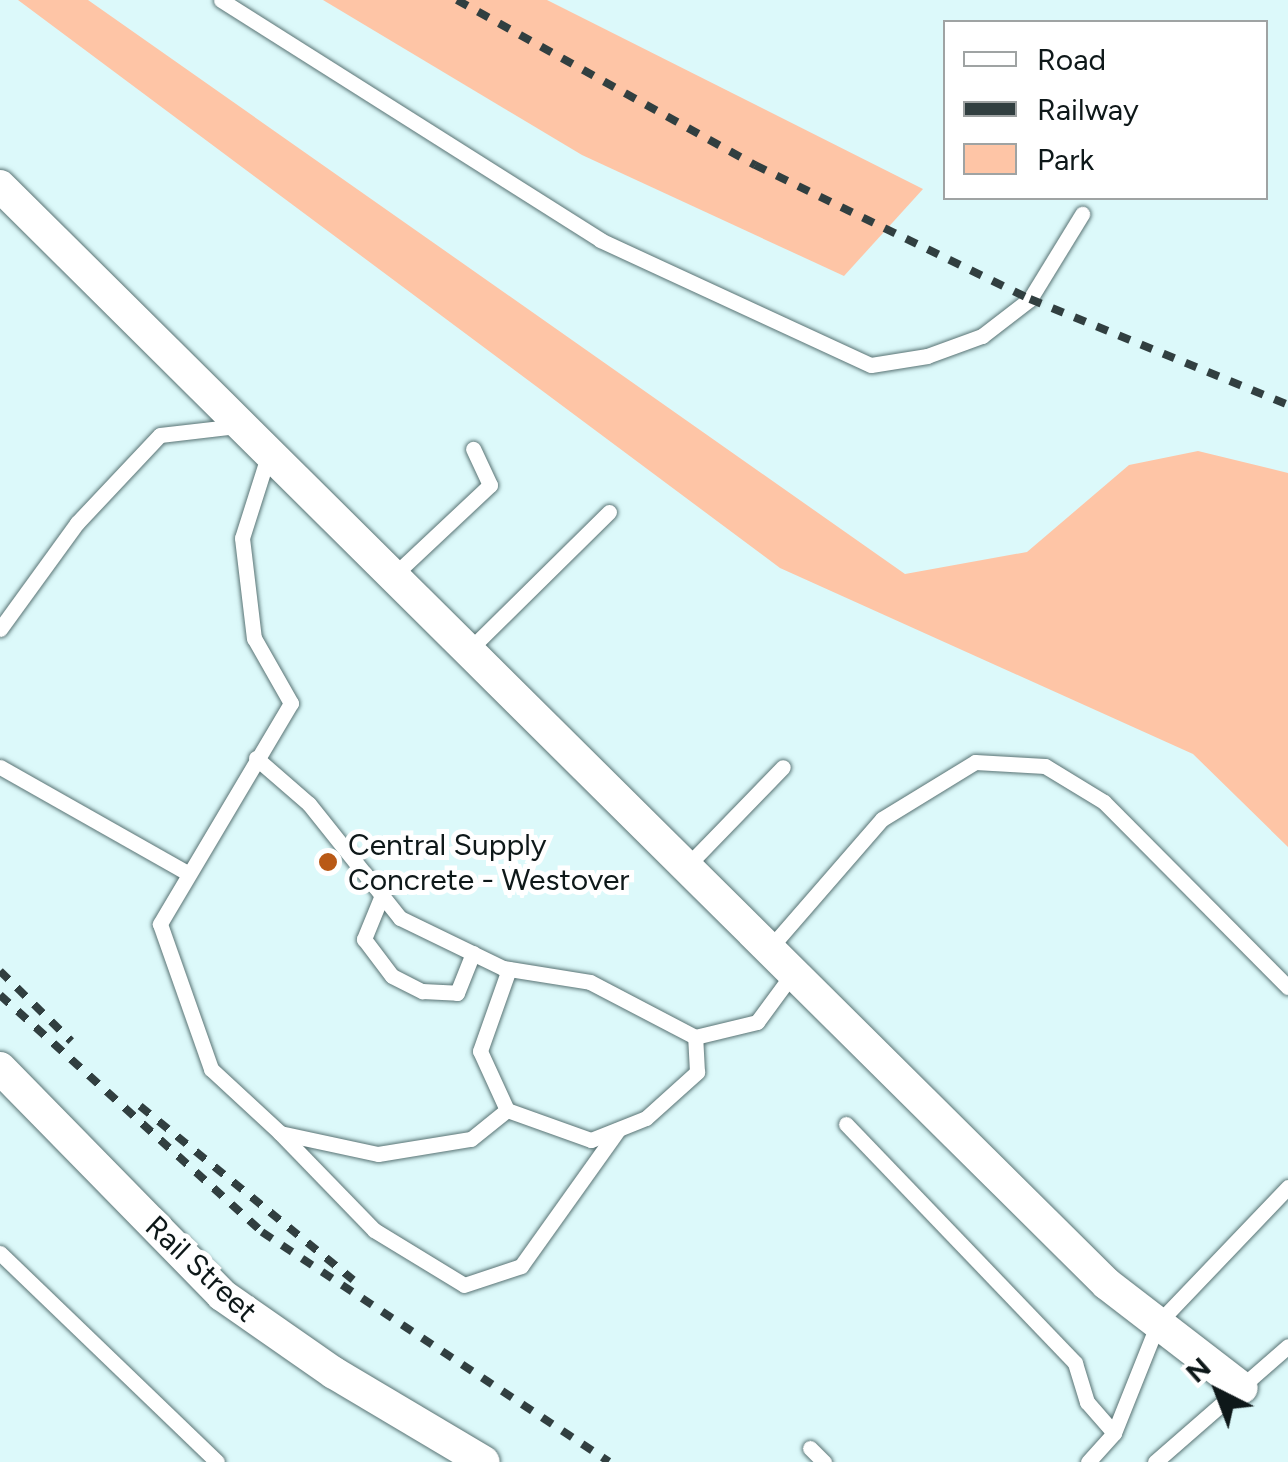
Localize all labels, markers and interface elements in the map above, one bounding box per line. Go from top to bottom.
legend [943,20,1268,200]
text: Road [1037,41,1106,78]
text: Railway [1037,91,1139,128]
text: Park [1037,141,1094,178]
place label: Central Supply Concrete - Westover [348,827,629,898]
marker: Central Supply Concrete - Westover [317,851,339,873]
street label: Rail Street [138,1208,264,1330]
north arrow [1168,1342,1268,1442]
text: N [1179,1350,1217,1390]

